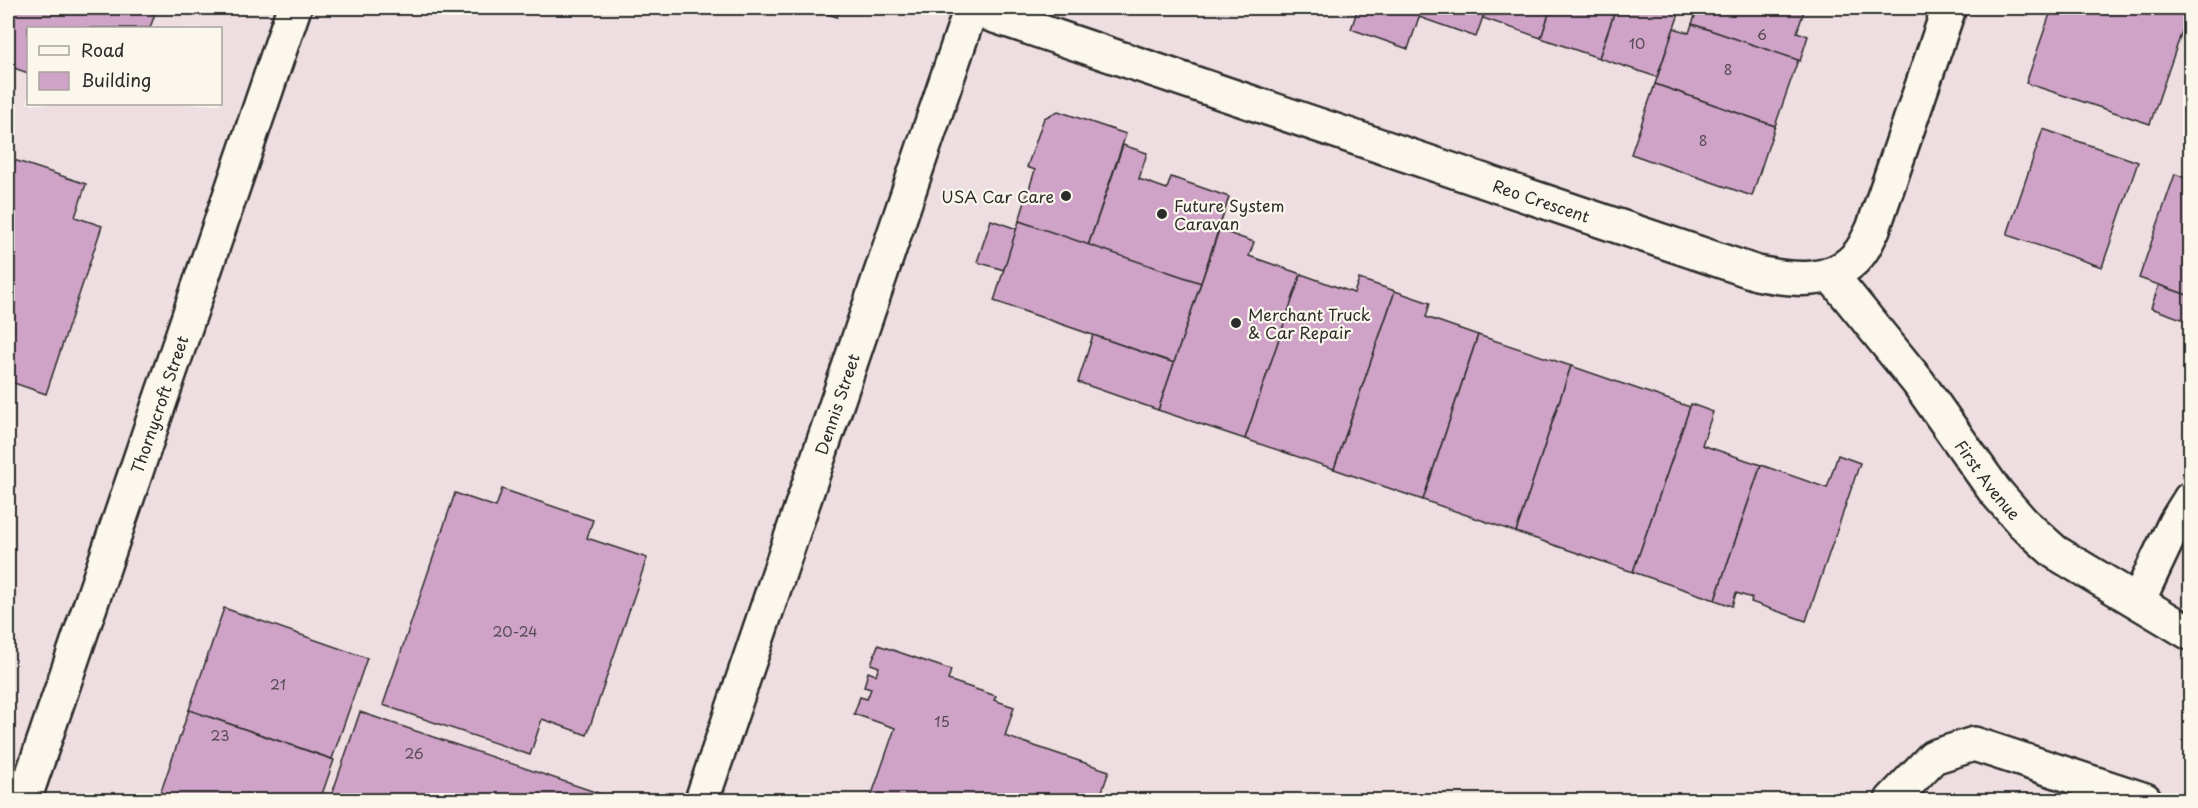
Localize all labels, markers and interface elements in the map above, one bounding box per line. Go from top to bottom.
house number: 6 [1757,24,1767,45]
legend [27,27,222,105]
house number: 10 [1629,33,1645,54]
text: Road [81,36,125,63]
house number: 8 [1724,59,1732,80]
text: Building [81,66,151,93]
house number: 8 [1699,130,1707,151]
street label: Reo Crescent [1490,173,1593,228]
place label: USA Car Care [941,184,1054,208]
marker: USA Car Care [1059,189,1073,203]
place label: Future System Caravan [1174,193,1285,235]
marker: Future System Caravan [1155,207,1169,221]
place label: Merchant Truck & Car Repair [1248,302,1371,344]
marker: Merchant Truck & Car Repair [1229,316,1243,330]
street label: Thornycroft Street [124,332,194,477]
street label: Dennis Street [808,350,865,458]
street label: First Avenue [1950,435,2027,525]
house number: 20-24 [492,621,538,642]
house number: 21 [270,674,286,695]
house number: 15 [934,711,950,732]
house number: 23 [211,725,229,746]
house number: 26 [404,743,424,764]

